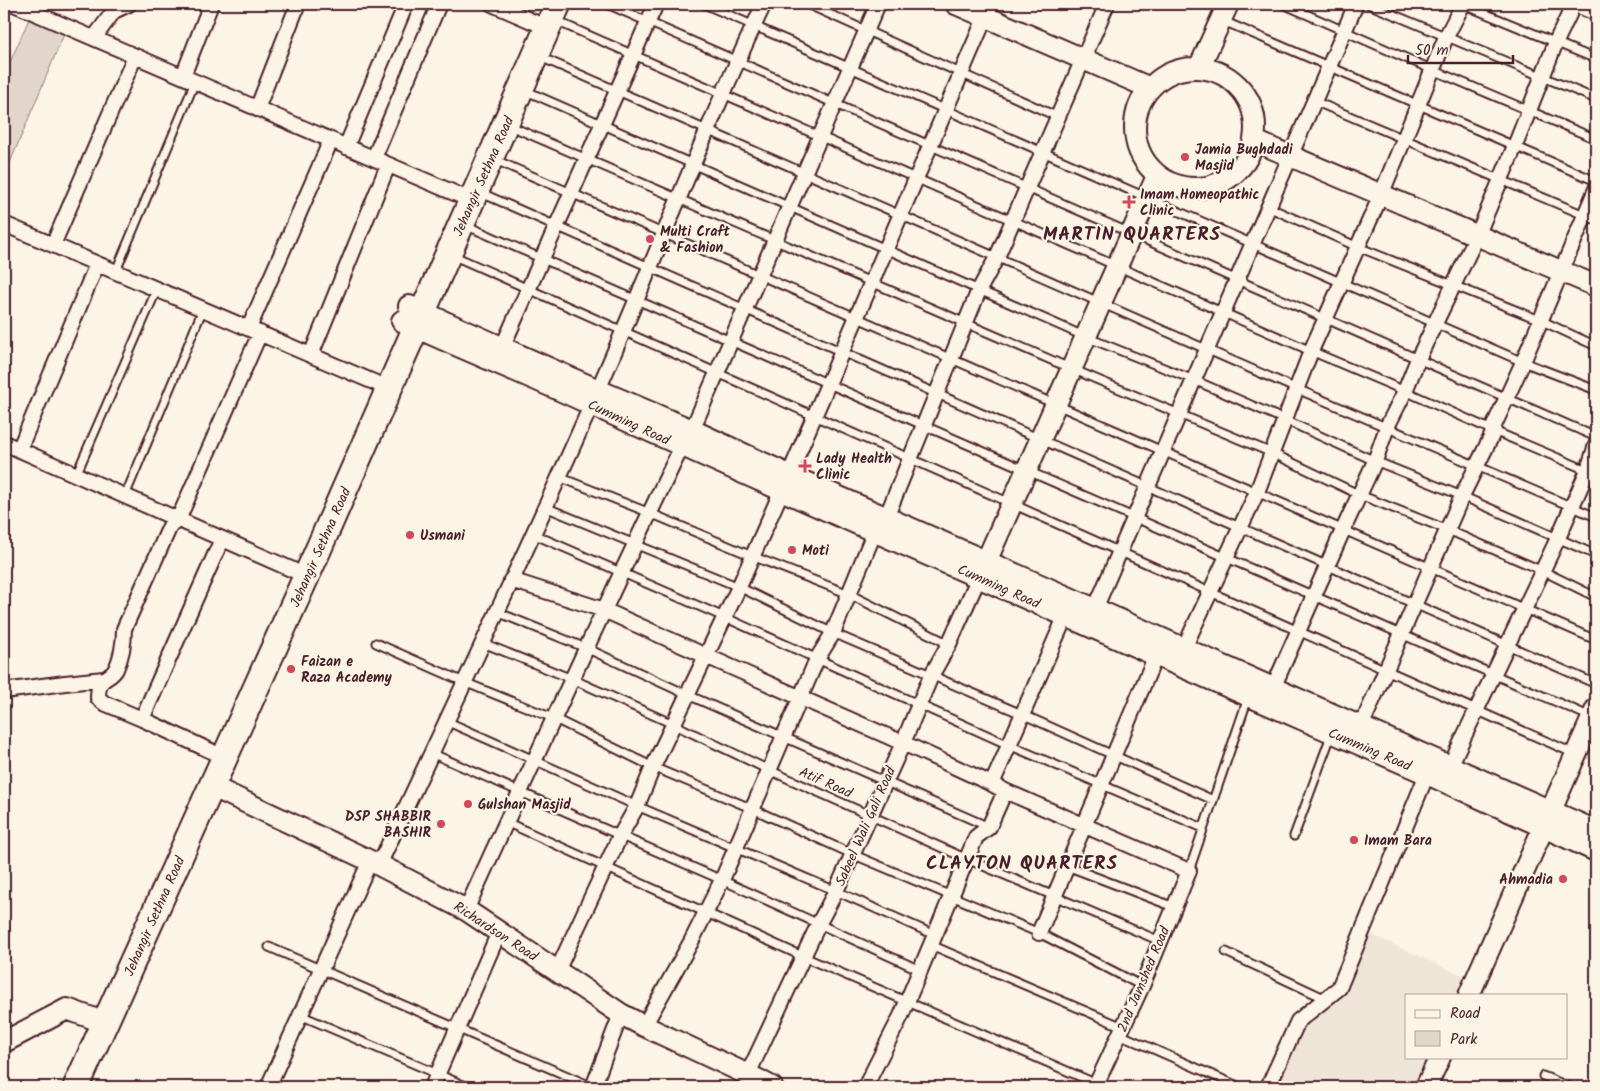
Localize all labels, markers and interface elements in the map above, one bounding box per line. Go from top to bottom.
scale bar [1408,32,1512,64]
text: 50 m [1415,39,1449,63]
street label: Jehangir Sethna Road [448,112,521,240]
place label: Jamia Bughdadi Masjid [1195,139,1293,177]
marker: Jamia Bughdadi Masjid [1179,151,1191,163]
place label: Imam Homeopathic Clinic [1140,184,1259,222]
marker: Imam Homeopathic Clinic [1122,195,1136,209]
district label: MARTIN QUARTERS [1043,220,1221,250]
place label: Multi Craft & Fashion [660,221,730,259]
marker: Multi Craft & Fashion [644,233,656,245]
street label: Cumming Road [584,394,674,452]
place label: Lady Health Clinic [816,448,892,486]
marker: Lady Health Clinic [798,459,812,473]
street label: Jehangir Sethna Road [285,483,358,611]
place label: Usmani [420,525,465,547]
marker: Usmani [404,529,416,541]
place label: Moti [802,540,829,562]
marker: Moti [786,544,798,556]
street label: Cumming Road [954,559,1044,615]
place label: Faizan e Raza Academy [301,651,392,689]
marker: Faizan e Raza Academy [285,663,297,675]
street label: Cumming Road [1325,722,1416,778]
street label: Atif Road [795,761,857,805]
street label: Sabeel Wali Gali Road [830,762,902,890]
place label: Gulshan Masjid [478,794,571,816]
marker: Gulshan Masjid [462,798,474,810]
place label: DSP SHABBIR BASHIR [345,806,432,844]
marker: DSP SHABBIR BASHIR [435,818,447,830]
place label: Imam Bara [1364,830,1432,852]
marker: Imam Bara [1348,834,1360,846]
district label: CLAYTON QUARTERS [926,849,1118,879]
street label: Jehangir Sethna Road [119,852,192,980]
place label: Ahmadia [1499,869,1553,891]
marker: Ahmadia [1557,873,1569,885]
street label: Richardson Road [449,896,543,968]
street label: 2nd Jamshed Road [1112,922,1176,1036]
legend [1405,994,1568,1058]
text: Road [1450,1002,1481,1026]
text: Park [1450,1028,1478,1052]

